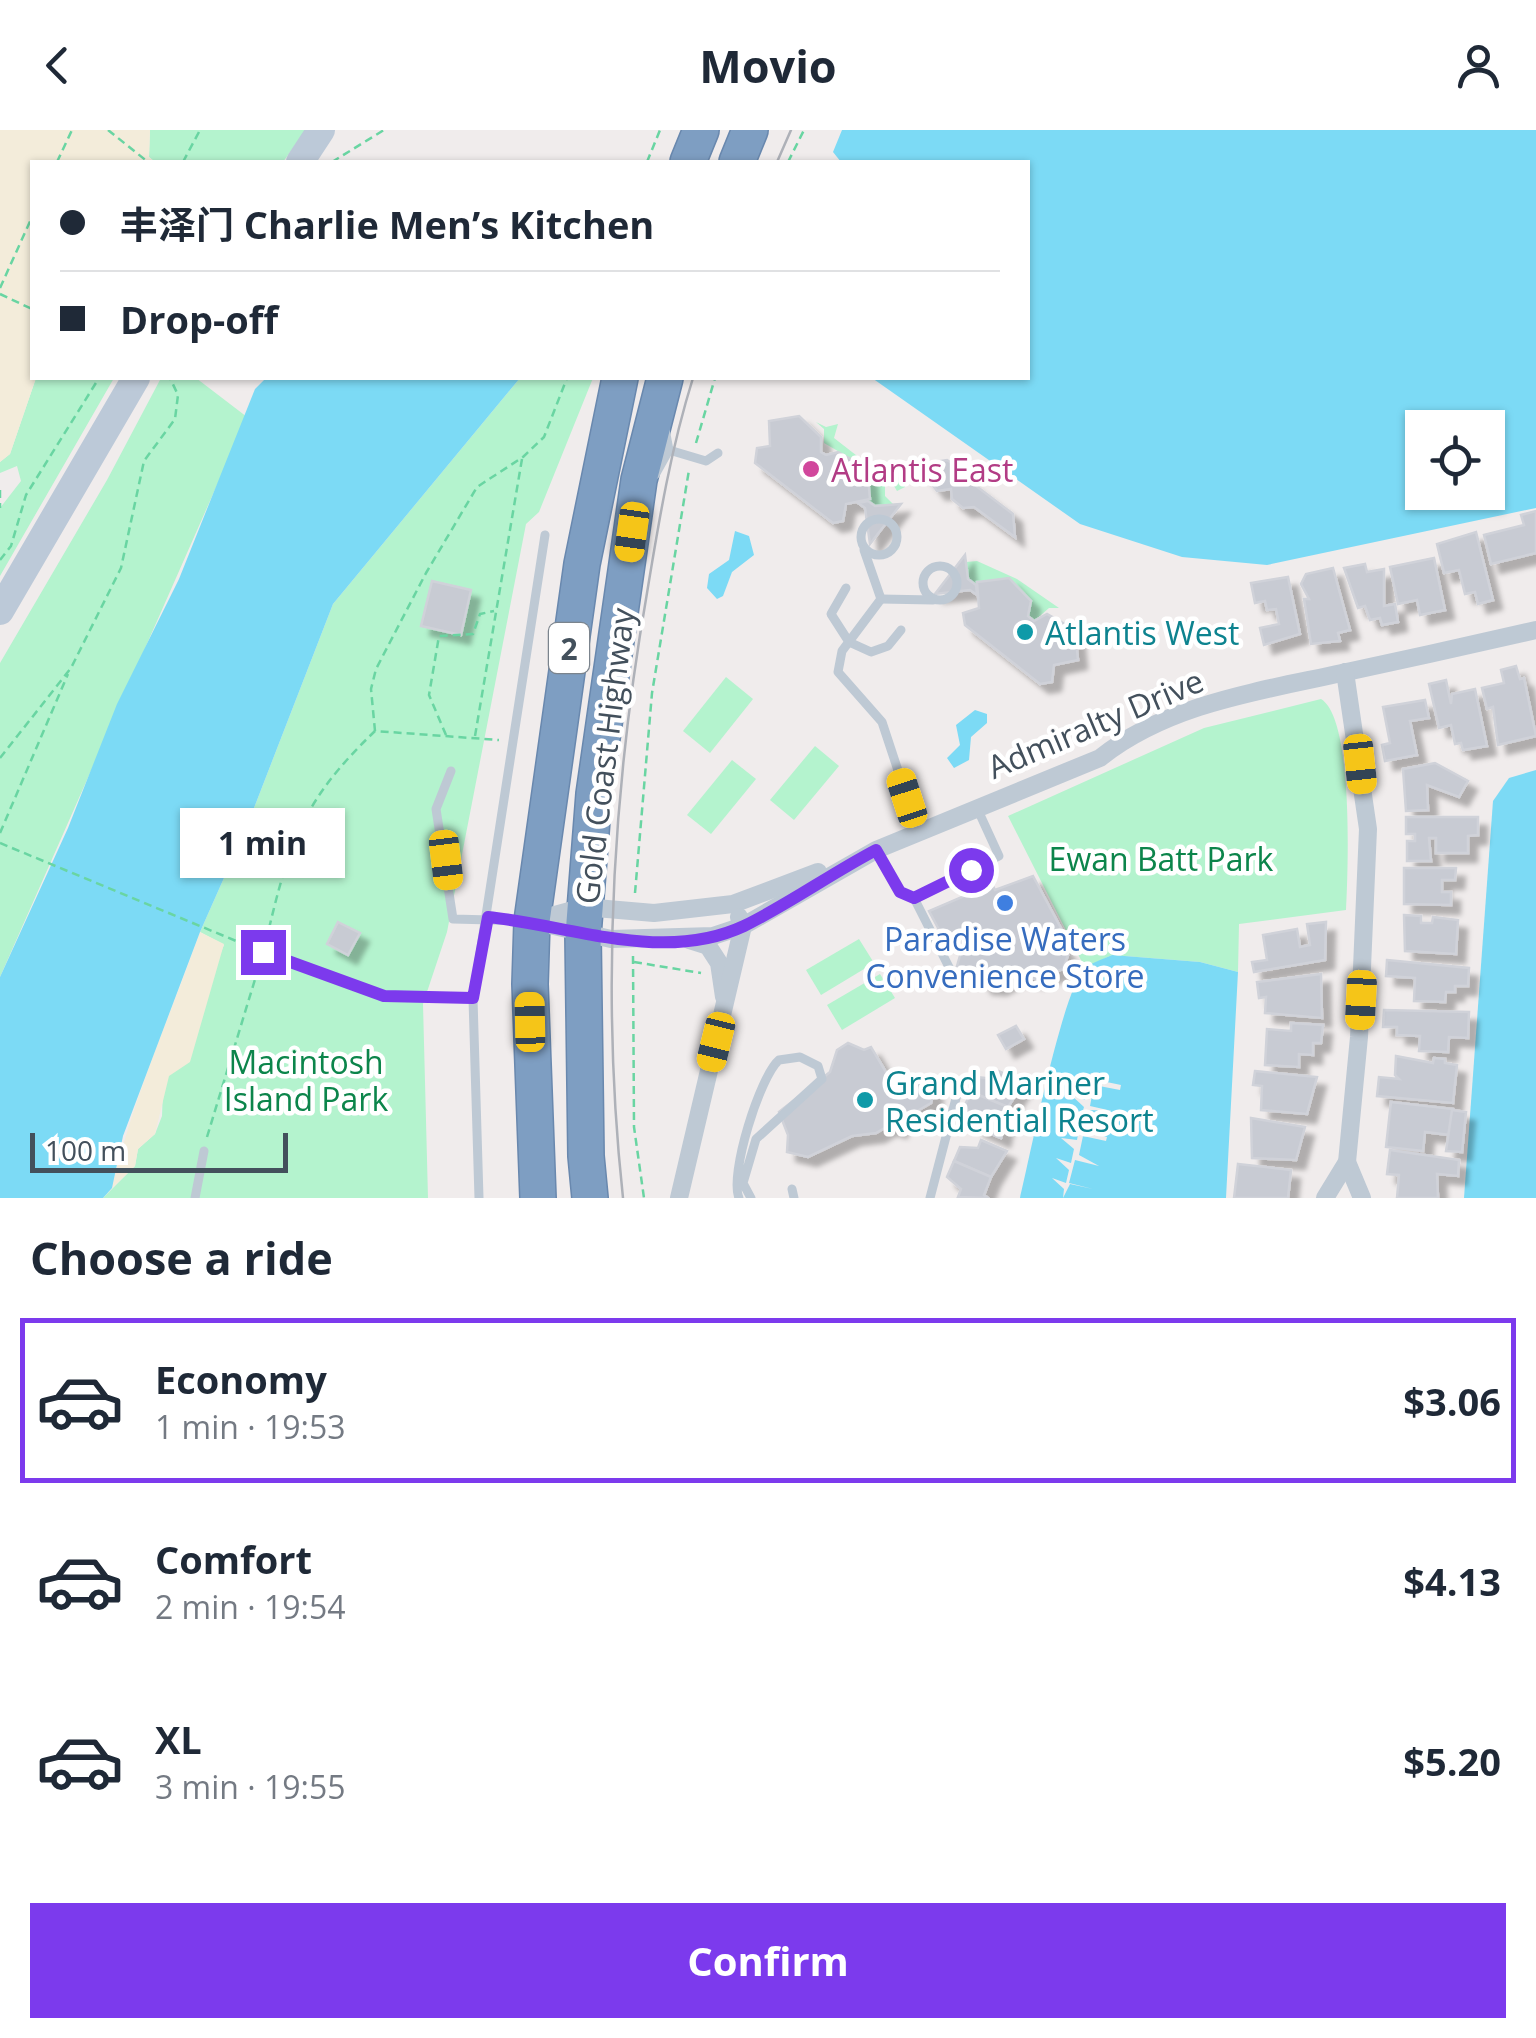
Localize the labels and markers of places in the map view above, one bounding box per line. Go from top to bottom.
place label: Atlantis East [831,448,1013,491]
marker: Atlantis East [800,458,822,480]
place label: Atlantis West [1045,611,1239,654]
marker: Atlantis West [1014,621,1036,643]
marker: Paradise Waters Convenience Store [994,892,1016,914]
place label: Paradise Waters Convenience Store [865,917,1145,997]
place label: Grand Mariner Residential Resort [885,1061,1154,1141]
marker: Grand Mariner Residential Resort [854,1089,876,1111]

